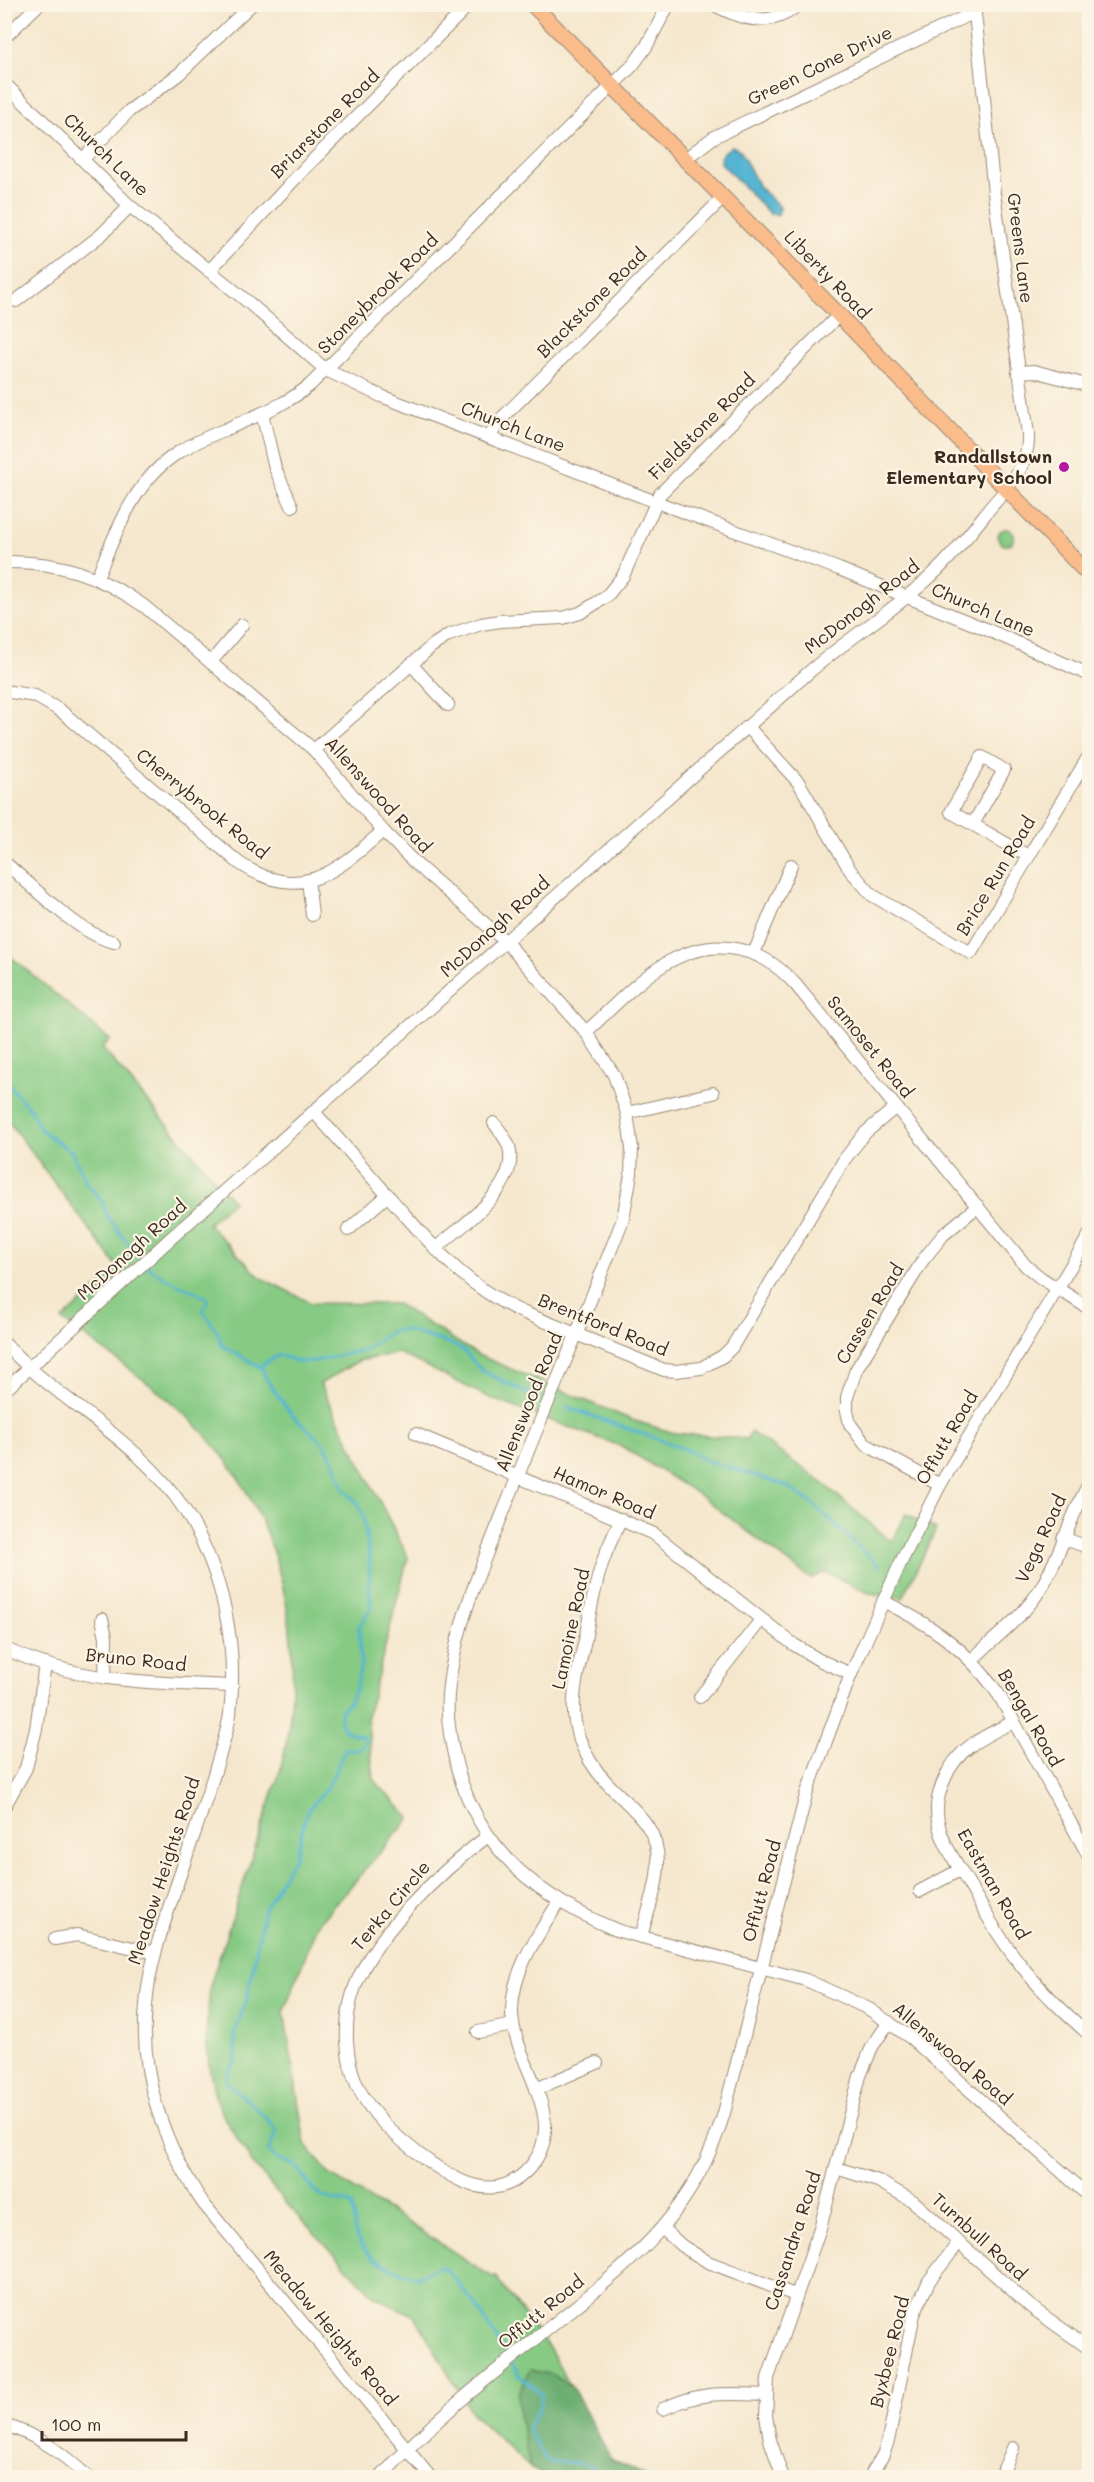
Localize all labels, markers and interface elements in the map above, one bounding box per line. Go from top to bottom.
street label: Green Cone Drive [743,20,896,111]
street label: Briarstone Road [265,64,384,183]
street label: Church Lane [59,107,155,201]
street label: Greens Lane [1002,191,1040,304]
street label: Liberty Road [779,225,876,324]
street label: Stoneybrook Road [312,228,443,359]
street label: Blackstone Road [531,242,651,362]
street label: Fieldstone Road [643,368,760,485]
street label: Church Lane [458,395,569,457]
place label: Randallstown Elementary School [886,444,1052,489]
marker: Randallstown Elementary School [1057,460,1071,474]
street label: McDonogh Road [799,554,924,659]
street label: Church Lane [928,577,1039,642]
street label: Allenswood Road [320,731,437,858]
street label: Cherrybrook Road [131,742,274,864]
street label: Brice Run Road [950,811,1040,940]
street label: McDonogh Road [434,871,554,982]
street label: Samoset Road [822,990,919,1102]
street label: McDonogh Road [71,1194,191,1305]
street label: Cassen Road [830,1259,909,1368]
street label: Brentford Road [535,1287,672,1361]
street label: Allenswood Road [489,1328,567,1475]
street label: Offutt Road [910,1386,983,1489]
street label: Hamor Road [550,1460,659,1524]
street label: Vega Road [1009,1490,1071,1587]
street label: Lamoine Road [546,1566,595,1691]
street label: Bruno Road [84,1642,188,1676]
street label: Bengal Road [993,1664,1069,1771]
street label: Meadow Heights Road [121,1774,205,1968]
street label: Eastman Road [952,1824,1035,1943]
street label: Offutt Road [736,1837,786,1944]
street label: Terka Circle [346,1855,435,1955]
street label: Allenswood Road [888,1996,1017,2110]
street label: Cassandra Road [758,2168,826,2313]
street label: Turnbull Road [927,2187,1032,2285]
street label: Meadow Heights Road [259,2245,403,2410]
street label: Offutt Road [492,2269,589,2353]
street label: Byxbee Road [864,2294,914,2410]
scale bar [42,2404,186,2442]
text: 100 m [51,2412,101,2436]

